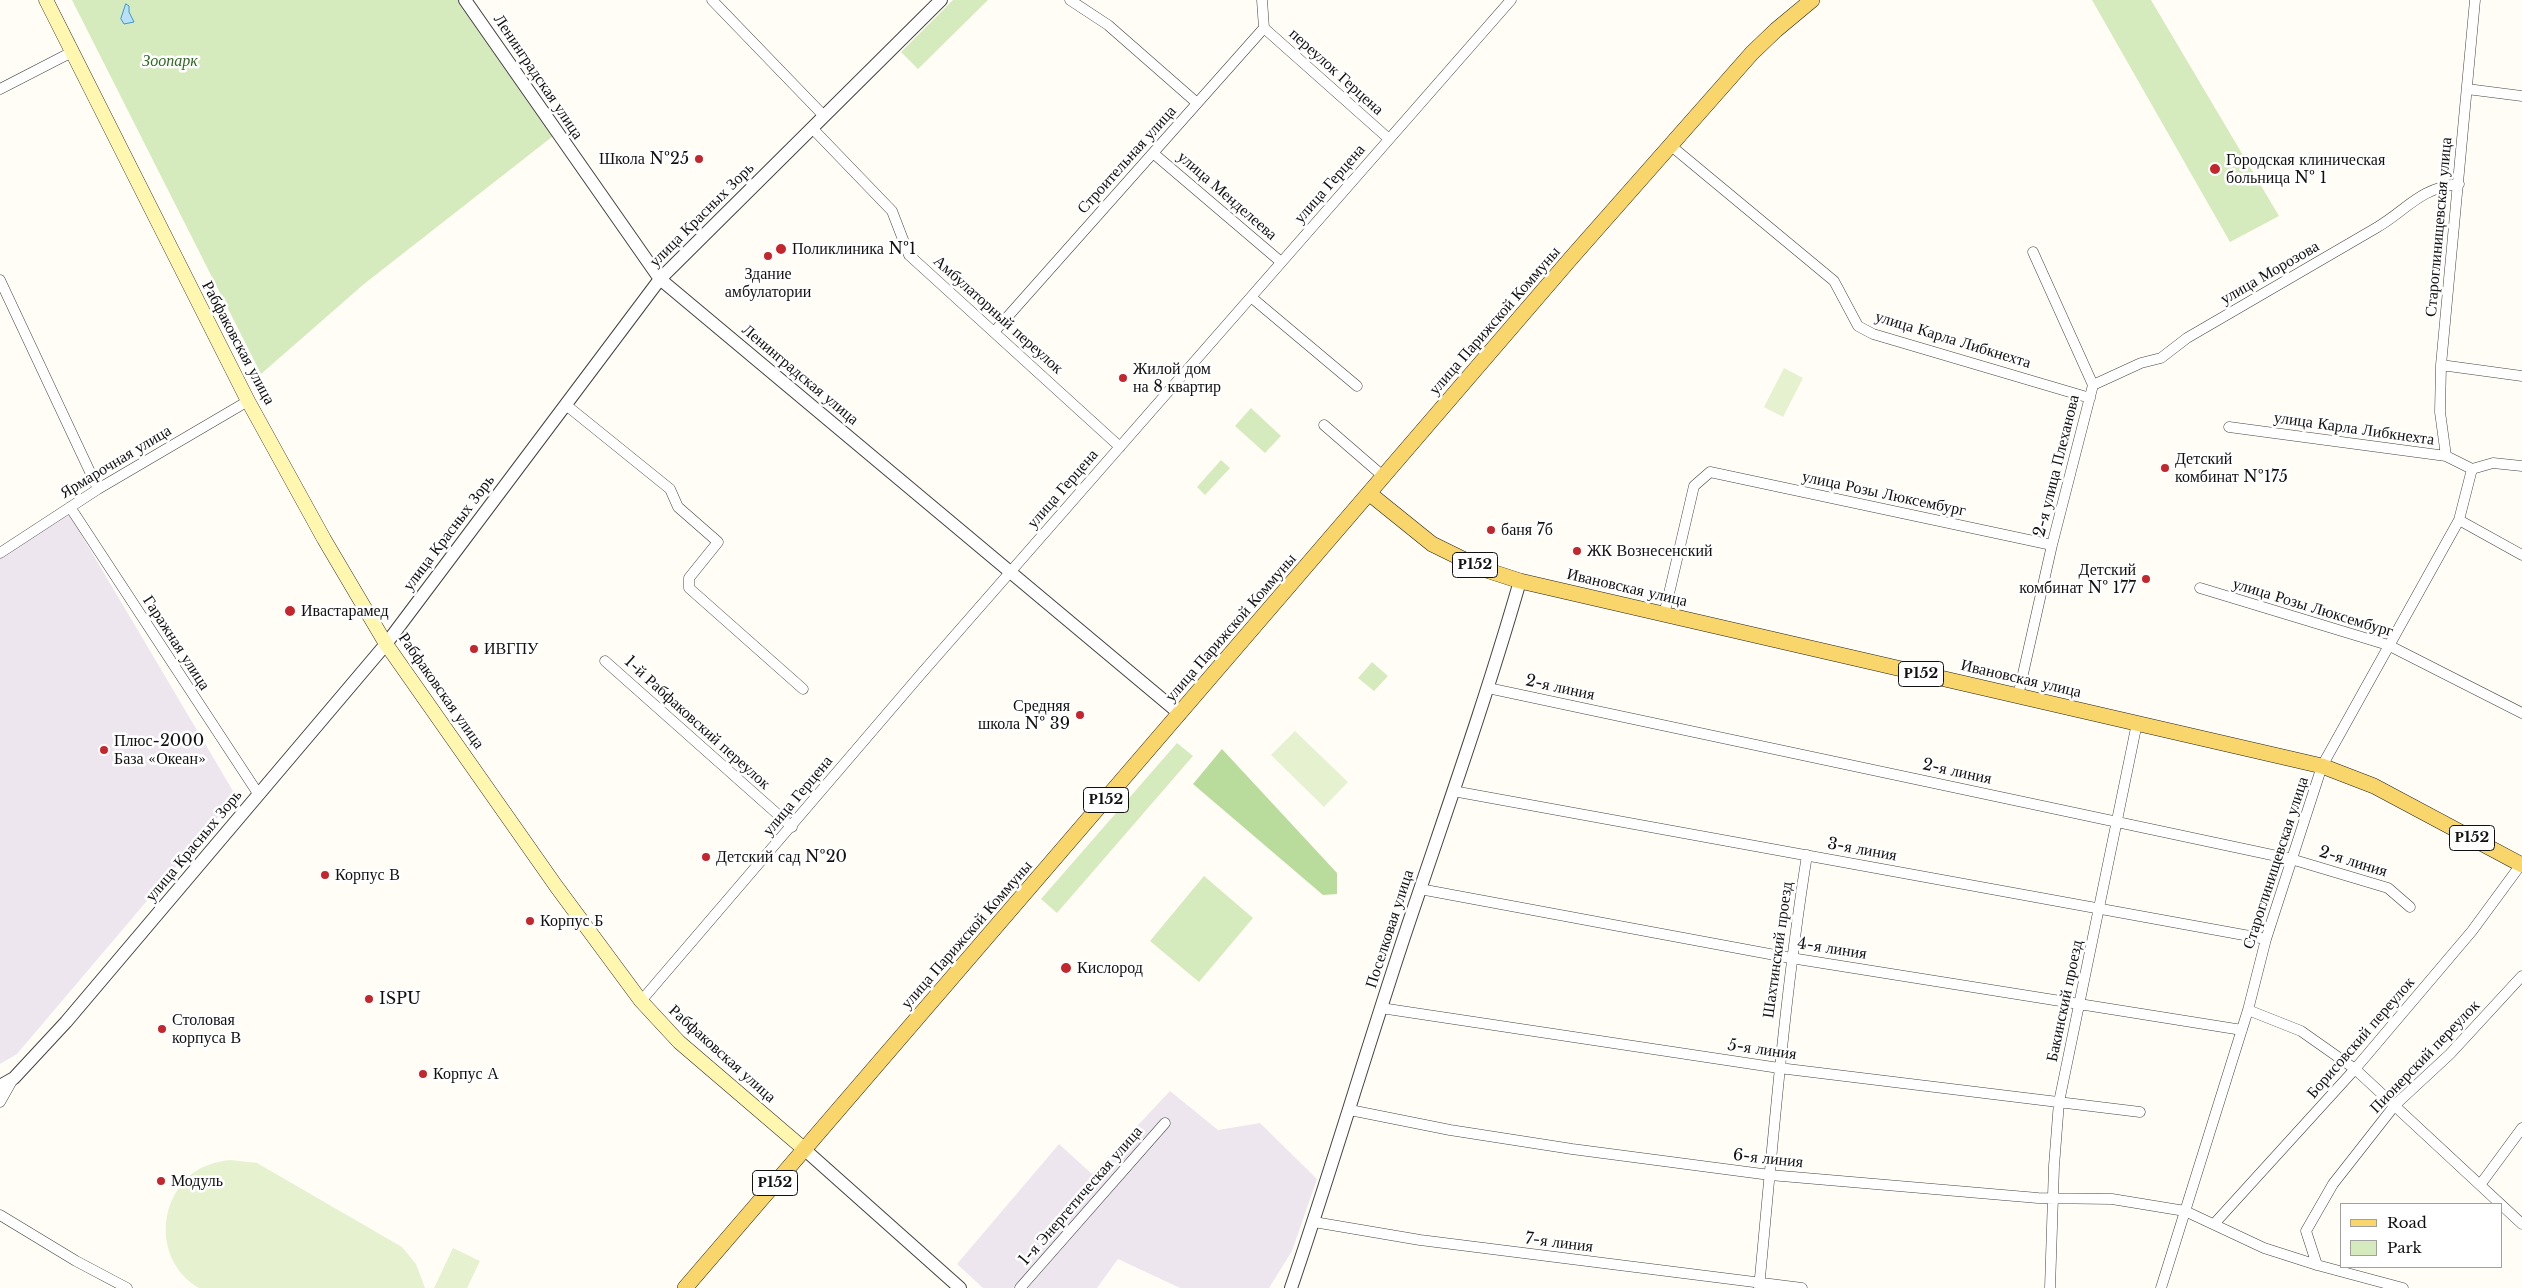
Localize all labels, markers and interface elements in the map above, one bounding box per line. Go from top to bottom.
street label: Ленинградская улица [489,11,587,143]
street label: переулок Герцена [1285,25,1387,119]
park label: Зоопарк [142,51,198,71]
street label: Строительная улица [1073,102,1181,218]
street label: Староглинищевская улица [2422,136,2456,318]
street label: улица Герцена [1290,141,1370,227]
street label: улица Менделеева [1173,148,1281,244]
place label: Школа №25 [599,149,689,169]
place label: Городская клиническая больница № 1 [2226,150,2385,188]
marker: Школа №25 [693,153,705,165]
street label: улица Красных Зорь [646,159,758,271]
marker: Городская клиническая больница № 1 [2208,162,2222,176]
street label: улица Морозова [2217,237,2323,309]
place label: Поликлиника №1 [792,239,916,259]
marker: Поликлиника №1 [774,242,788,256]
street label: улица Парижской Коммуны [1425,243,1565,399]
marker: Здание амбулатории [762,250,774,262]
street label: Амбулаторный переулок [929,252,1067,378]
place label: Здание амбулатории [725,264,811,302]
street label: Рабфаковская улица [197,278,279,408]
street label: улица Карла Либкнехта [1873,307,2033,373]
street label: Ленинградская улица [738,321,862,429]
place label: Жилой дом на 8 квартир [1133,359,1221,397]
marker: Жилой дом на 8 квартир [1117,372,1129,384]
street label: 2-я улица Плеханова [2030,393,2084,539]
street label: улица Карла Либкнехта [2273,408,2435,450]
street label: Ярмарочная улица [57,421,175,503]
street label: улица Герцена [1023,446,1103,532]
place label: Детский комбинат №175 [2175,449,2288,487]
marker: Детский комбинат №175 [2159,462,2171,474]
street label: улица Розы Люксембург [1800,467,1968,521]
street label: улица Красных Зорь [399,471,499,595]
place label: баня 7б [1501,520,1553,540]
marker: баня 7б [1485,524,1497,536]
place label: ЖК Вознесенский [1587,541,1713,561]
marker: ЖК Вознесенский [1571,545,1583,557]
street label: улица Парижской Коммуны [1161,550,1301,706]
road number: Р152 [1452,552,1498,578]
place label: Детский комбинат № 177 [2019,560,2136,598]
street label: Ивановская улица [1565,565,1689,611]
marker: Детский комбинат № 177 [2140,573,2152,585]
street label: улица Розы Люксембург [2230,574,2396,642]
street label: Гаражная улица [138,592,214,694]
place label: Ивастарамед [301,601,389,621]
marker: Ивастарамед [283,604,297,618]
street label: Рабфаковская улица [394,629,488,753]
place label: ИВГПУ [484,639,538,659]
marker: ИВГПУ [468,643,480,655]
street label: 1-й Рабфаковский переулок [620,652,774,794]
street label: Ивановская улица [1959,656,2083,702]
road number: Р152 [1898,662,1944,686]
street label: 2-я линия [1524,671,1596,705]
place label: Средняя школа № 39 [978,696,1070,734]
marker: Средняя школа № 39 [1074,709,1086,721]
place label: Плюс-2000 База «Океан» [114,731,206,769]
marker: Плюс-2000 База «Океан» [98,744,110,756]
street label: улица Герцена [759,752,837,840]
street label: 2-я линия [1921,755,1993,789]
street label: Староглинищевская улица [2239,774,2313,952]
street label: улица Красных Зорь [142,786,246,906]
road number: Р152 [1084,788,1128,812]
road number: Р152 [2450,826,2494,850]
street label: 3-я линия [1826,834,1898,866]
street label: 2-я линия [2317,843,2389,881]
place label: Детский сад №20 [716,847,847,867]
marker: Детский сад №20 [700,851,712,863]
street label: улица Парижской Коммуны [897,857,1037,1013]
place label: Корпус В [335,865,400,885]
street label: Поселковая улица [1362,867,1418,991]
marker: Корпус В [319,869,331,881]
street label: Шахтинский проезд [1759,880,1797,1020]
place label: Корпус Б [540,911,603,931]
marker: Корпус Б [524,915,536,927]
street label: 4-я линия [1796,934,1868,964]
street label: Бакинский проезд [2043,938,2087,1064]
place label: Кислород [1077,958,1143,978]
marker: Кислород [1059,961,1073,975]
street label: Борисовский переулок [2303,973,2419,1103]
place label: ISPU [379,989,421,1009]
marker: ISPU [363,993,375,1005]
street label: Пионерский переулок [2366,996,2484,1118]
street label: Рабфаковская улица [665,1001,779,1107]
place label: Столовая корпуса В [172,1010,241,1048]
marker: Столовая корпуса В [156,1023,168,1035]
street label: 5-я линия [1726,1036,1798,1064]
place label: Корпус А [433,1064,499,1084]
marker: Корпус А [417,1068,429,1080]
street label: 1-я Энергетическая улица [1015,1122,1147,1270]
street label: 6-я линия [1732,1146,1804,1172]
road number: Р152 [752,1170,798,1196]
place label: Модуль [171,1171,223,1191]
marker: Модуль [155,1175,167,1187]
legend [2340,1203,2502,1268]
text: Road [2387,1213,2427,1232]
street label: 7-я линия [1524,1229,1594,1257]
text: Park [2387,1238,2422,1257]

